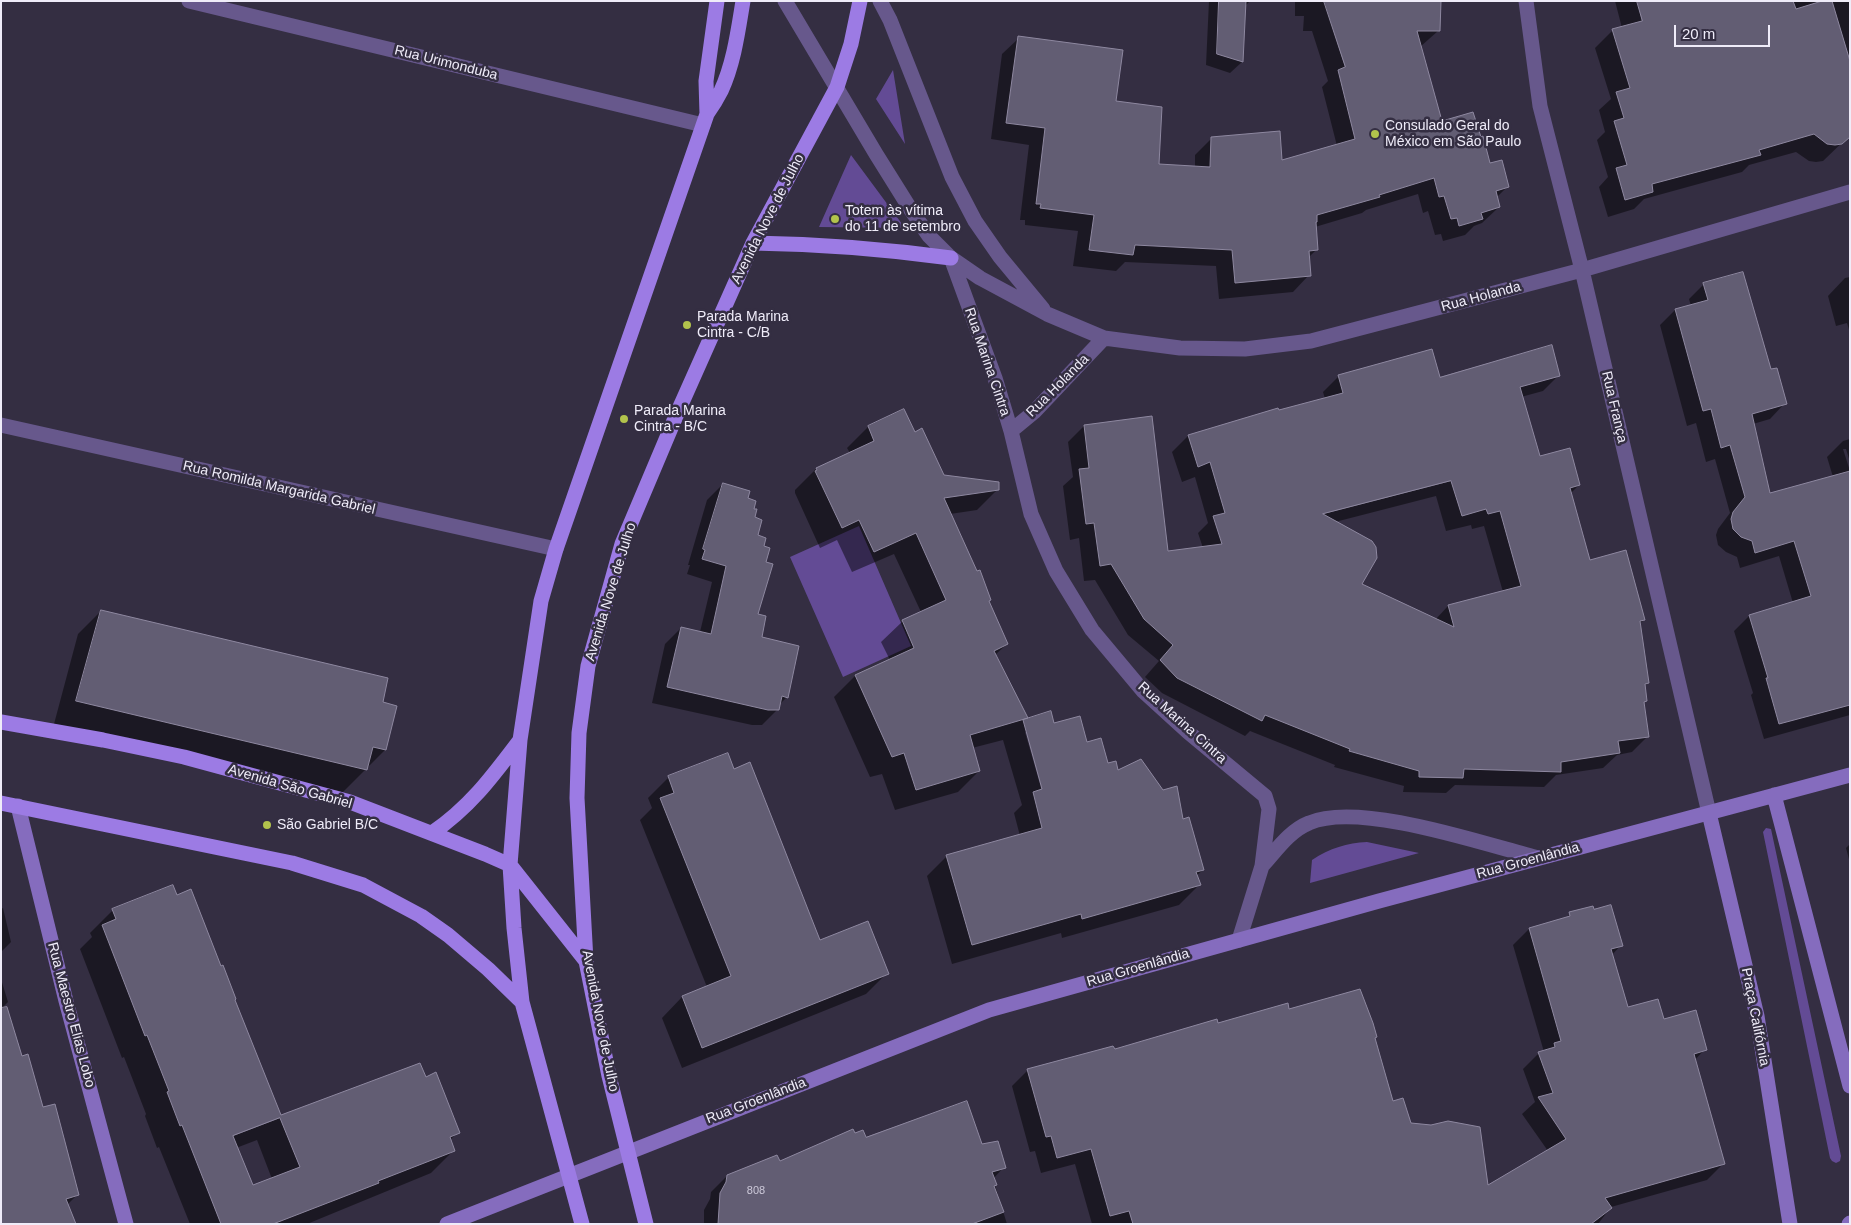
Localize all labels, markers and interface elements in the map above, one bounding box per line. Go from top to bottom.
scale bar [1676,15,1772,47]
text: 20 m [1682,25,1715,42]
street label: Rua Urimonduba [393,42,499,84]
place label: Consulado Geral do México em São Paulo [1385,118,1521,150]
marker: Consulado Geral do México em São Paulo [1369,128,1381,140]
street label: Avenida Nove de Julho [728,151,808,287]
place label: Totem às vítima do 11 de setembro [845,203,961,236]
marker: Totem às vítima do 11 de setembro [829,213,841,225]
street label: Rua Holanda [1439,278,1523,316]
street label: Rua Marina Cintra [961,306,1013,418]
place label: Parada Marina Cintra - C/B [697,309,789,342]
marker: Parada Marina Cintra - C/B [681,319,693,331]
street label: Rua Holanda [1023,351,1093,421]
street label: Rua França [1598,369,1630,445]
place label: Parada Marina Cintra - B/C [634,403,726,436]
marker: Parada Marina Cintra - B/C [618,413,630,425]
street label: Rua Romilda Margarida Gabriel [181,458,377,518]
street label: Avenida Nove de Julho [582,521,640,663]
street label: Rua Marina Cintra [1134,679,1230,767]
street label: Avenida São Gabriel [226,761,354,813]
place label: São Gabriel B/C [277,817,378,833]
marker: São Gabriel B/C [261,819,273,831]
street label: Rua Groenlândia [1475,839,1581,883]
street label: Rua Maestro Elias Lobo [44,941,98,1089]
street label: Rua Groenlândia [1085,945,1191,991]
street label: Avenida Nove de Julho [578,949,622,1093]
street label: Praça Califórnia [1737,967,1773,1067]
street label: Rua Groenlândia [704,1074,808,1128]
house number: 808 [747,1184,765,1198]

